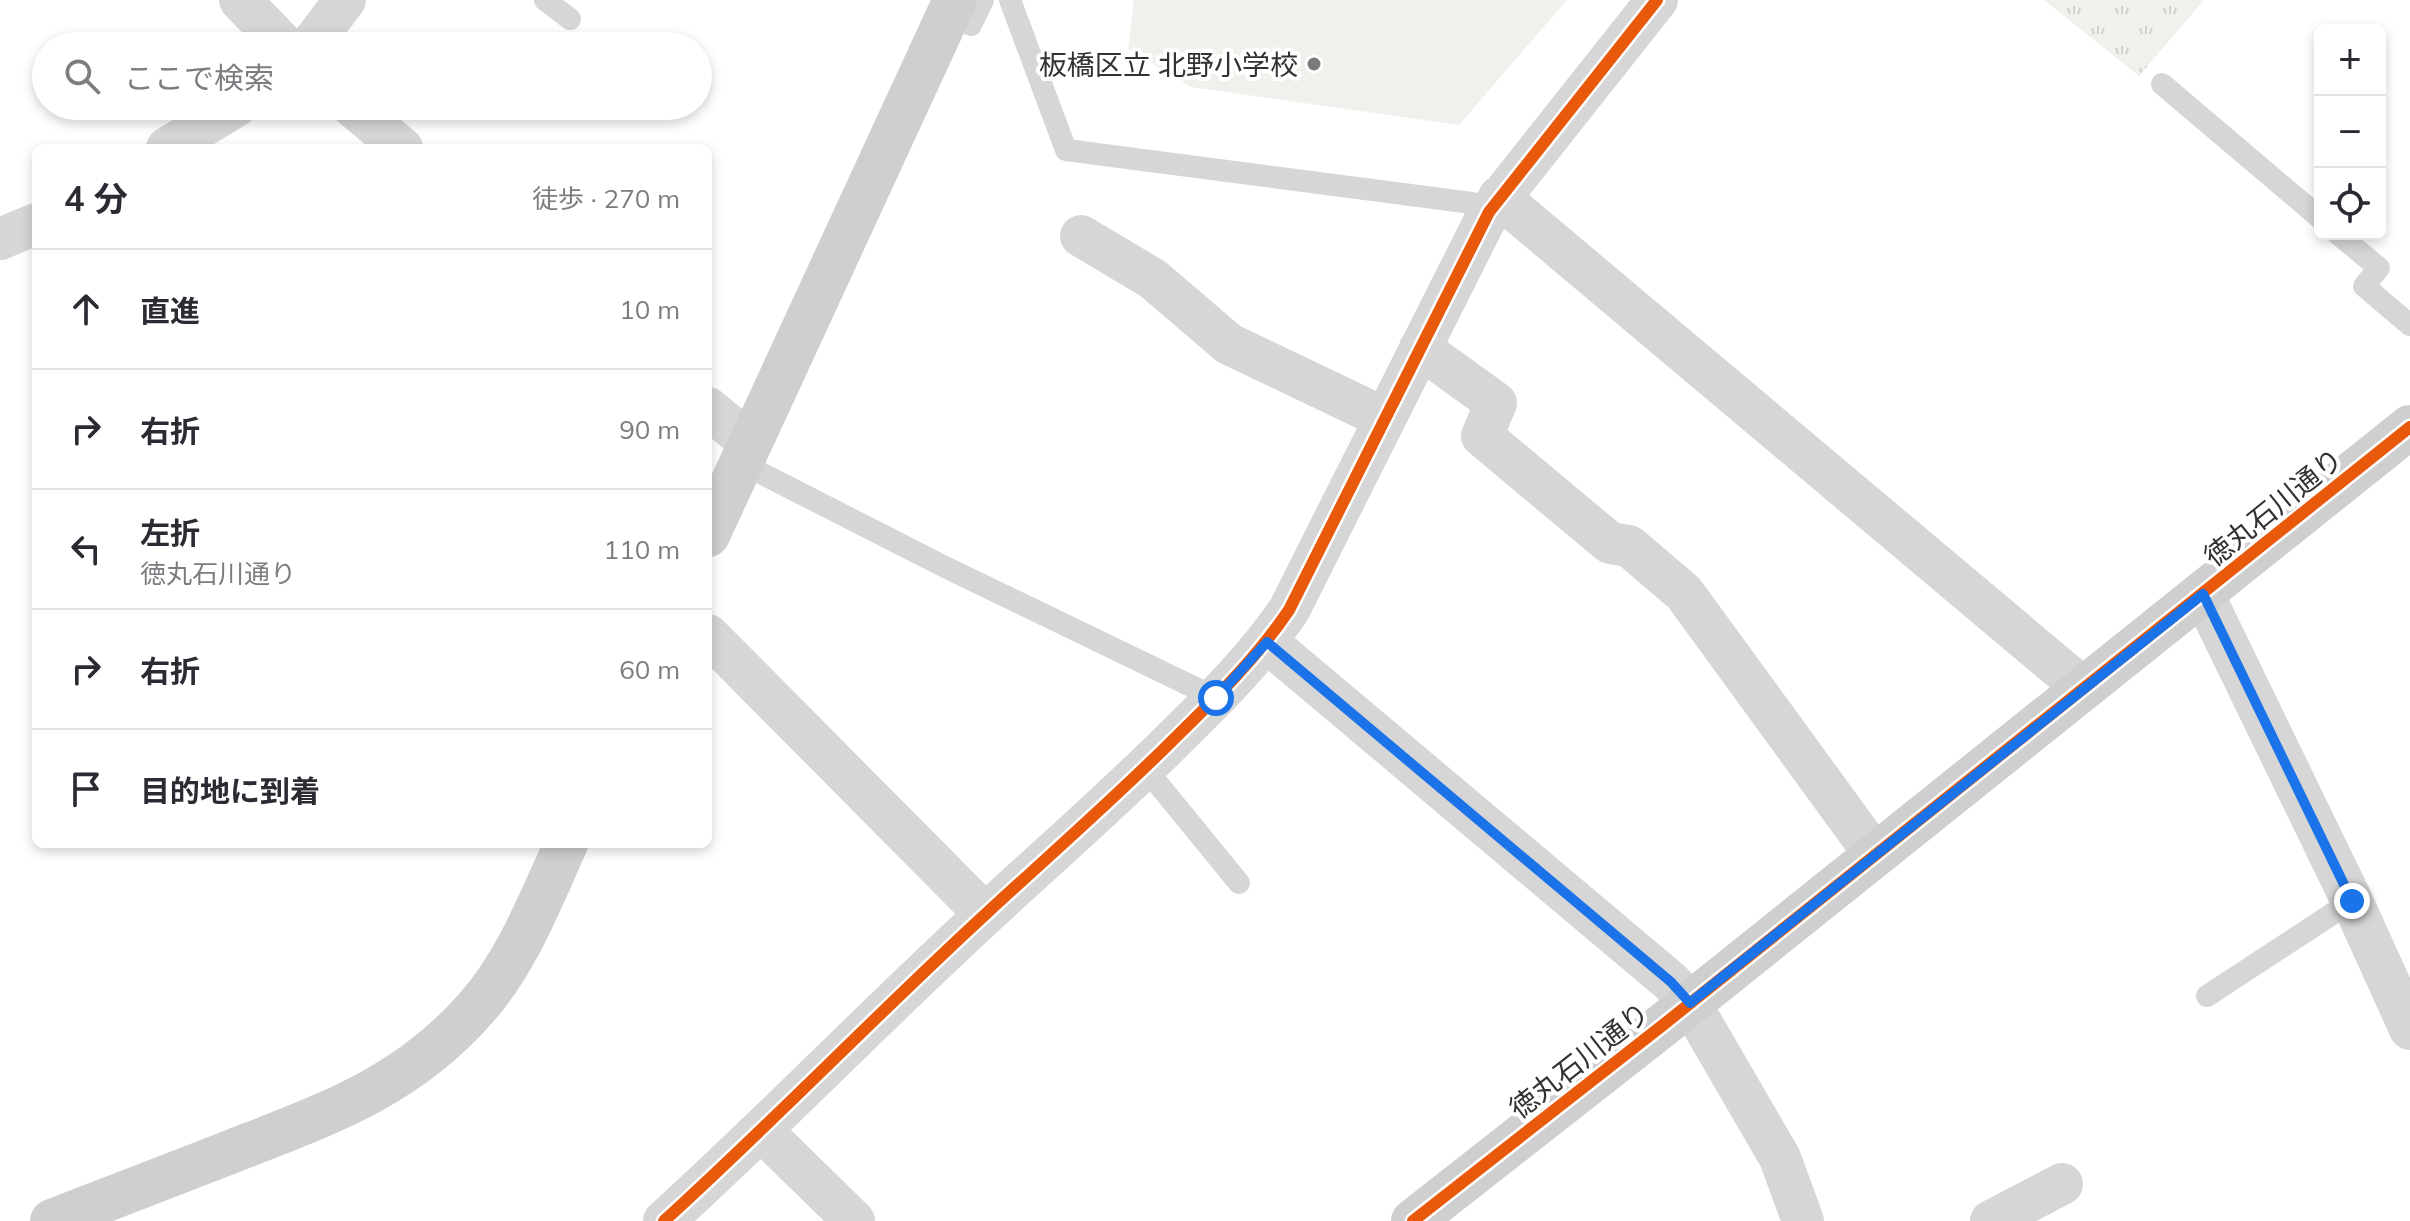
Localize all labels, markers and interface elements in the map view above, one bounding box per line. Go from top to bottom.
map controls [2314,24,2386,240]
button: + [2314,24,2386,96]
search box [32,32,712,120]
place label: 板橋区立 北野小学校 [1039,47,1298,82]
icon: search [60,54,104,98]
marker: 板橋区立 北野小学校 [1305,55,1323,73]
text: ここで検索 [124,59,274,97]
button: − [2314,96,2386,168]
button: locate [2314,168,2386,240]
text: 4 分 [64,177,128,220]
text: 徒歩 · 270 m [532,182,680,215]
icon: ahead [64,287,108,331]
text: 直進 [140,292,200,330]
text: 10 m [619,293,680,326]
icon: right [64,407,108,451]
text: 右折 [140,412,200,450]
text: 90 m [619,413,680,446]
street label: 徳丸石川通り [2197,441,2349,573]
text: 左折 [140,514,200,552]
icon: left [64,527,108,571]
text: 110 m [604,533,680,566]
text: 徳丸石川通り [140,557,296,590]
icon: right [64,647,108,691]
text: 右折 [140,652,200,690]
text: 60 m [619,653,680,686]
route start [1198,680,1234,716]
icon: arrive [64,767,108,811]
text: 目的地に到着 [140,772,320,810]
route end [2334,883,2370,919]
street label: 徳丸石川通り [1502,994,1656,1126]

